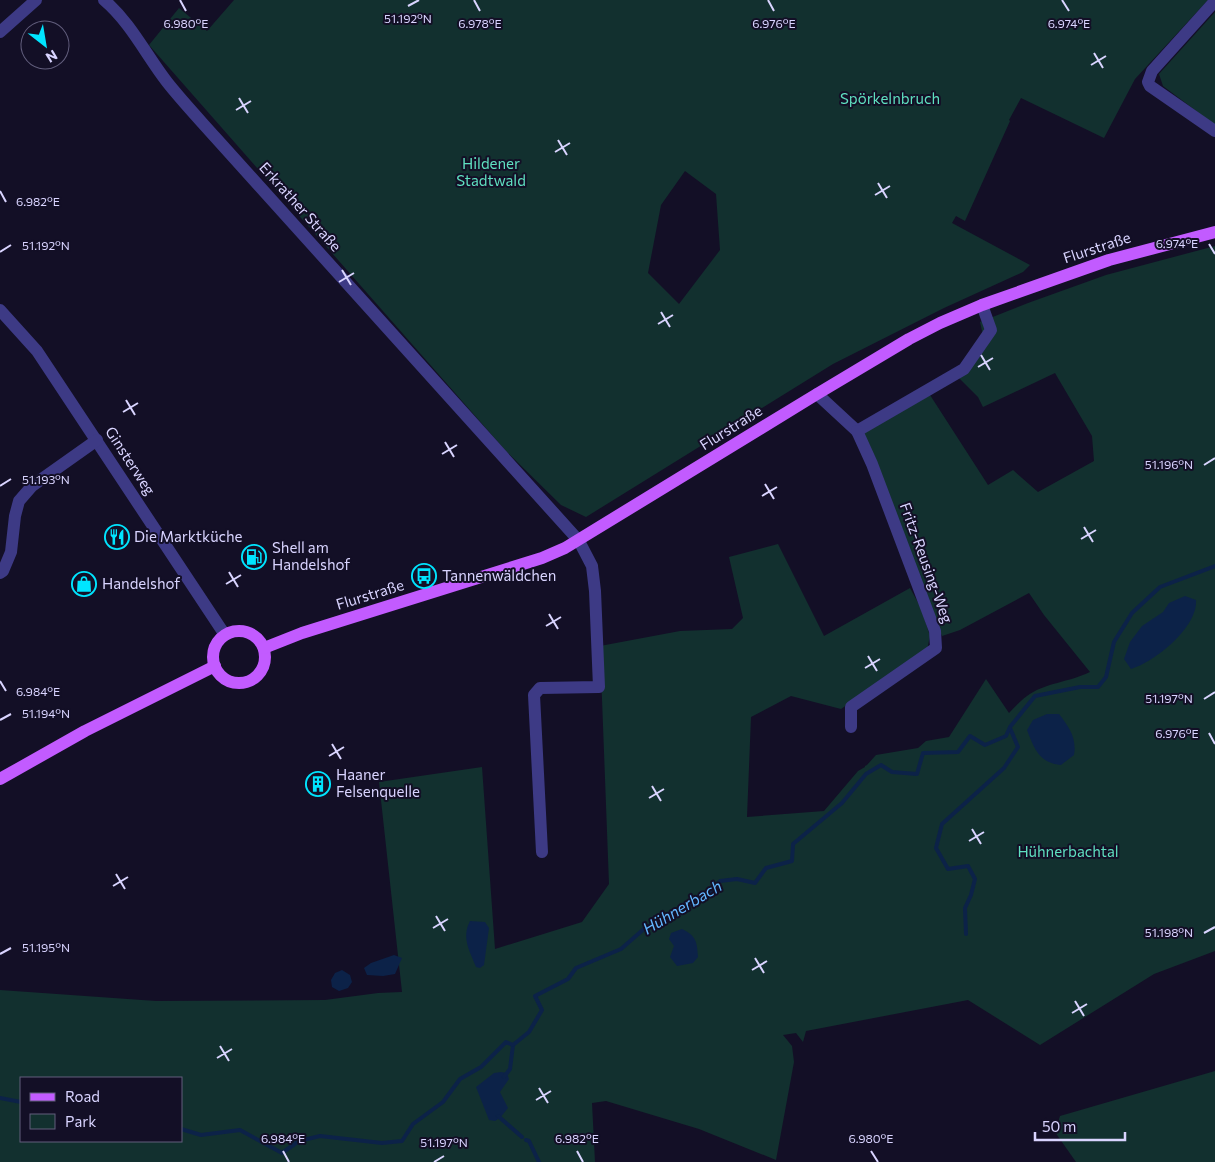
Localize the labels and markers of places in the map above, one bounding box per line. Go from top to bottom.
restaurant icon: Die Marktküche [104,524,130,550]
place label: Die Marktküche [134,527,243,545]
place label: Shell am Handelshof [272,538,350,573]
fuel station icon: Shell am Handelshof [241,544,267,570]
bus stop icon: Tannenwäldchen [411,563,437,589]
place label: Tannenwäldchen [442,566,556,584]
shop icon: Handelshof [71,571,97,597]
place label: Handelshof [102,574,180,592]
place label: Haaner Felsenquelle [336,765,420,800]
building icon: Haaner Felsenquelle [305,771,331,797]

